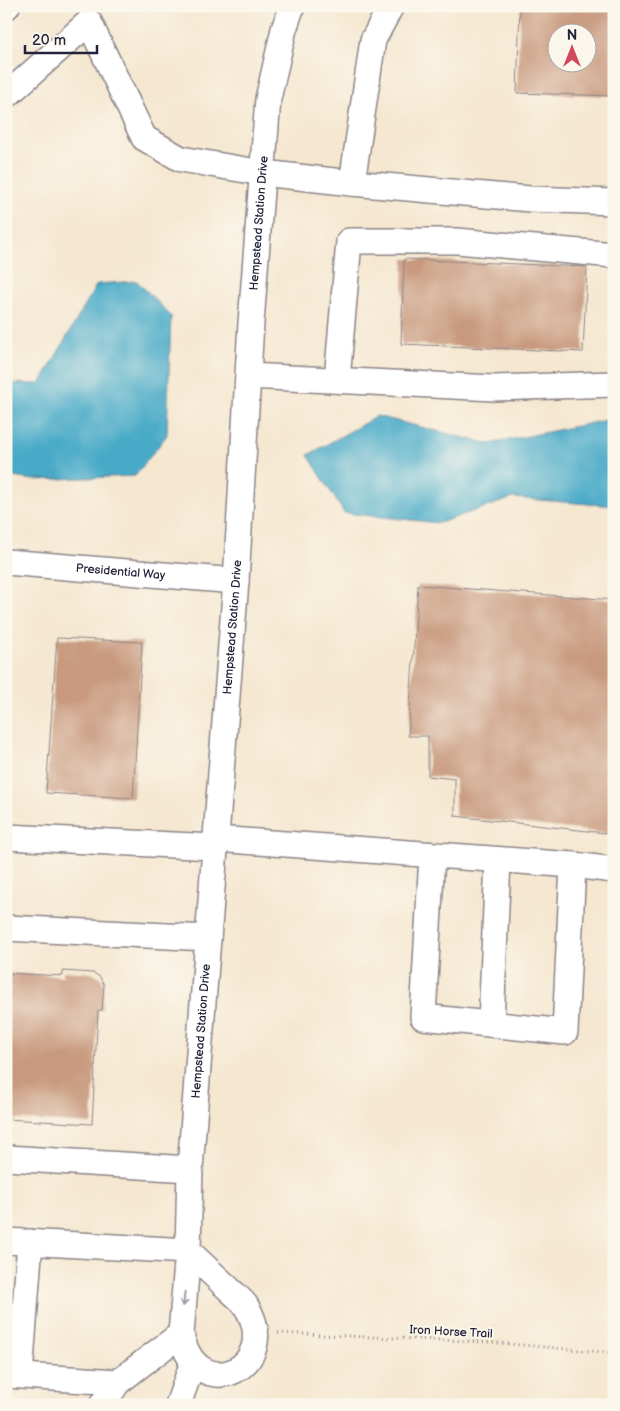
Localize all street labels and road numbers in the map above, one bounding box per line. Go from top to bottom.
street label: Hempstead Station Drive [246,155,271,291]
street label: Presidential Way [75,560,166,583]
street label: Hempstead Station Drive [220,560,245,695]
street label: Hempstead Station Drive [188,963,214,1099]
street label: Iron Horse Trail [409,1322,493,1342]

